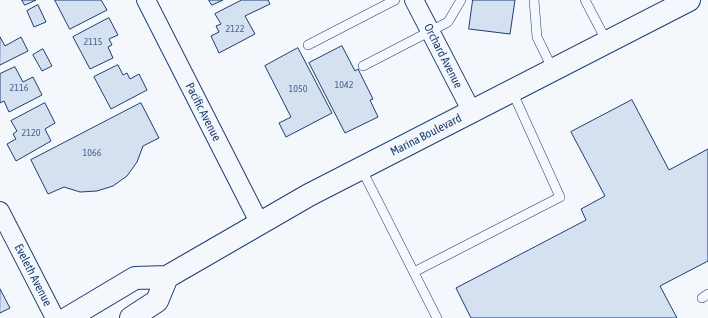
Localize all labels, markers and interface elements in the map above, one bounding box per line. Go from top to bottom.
street label: Orchard Avenue [421,21,465,91]
house number: 2122 [226,23,244,35]
house number: 2115 [84,36,102,48]
house number: 1042 [335,79,353,91]
street label: Pacific Avenue [182,80,224,144]
house number: 2116 [10,82,28,94]
house number: 1050 [289,83,307,95]
street label: Marina Boulevard [388,111,464,159]
house number: 2120 [22,127,40,139]
house number: 1066 [83,147,101,159]
street label: Eveleth Avenue [11,241,55,309]

